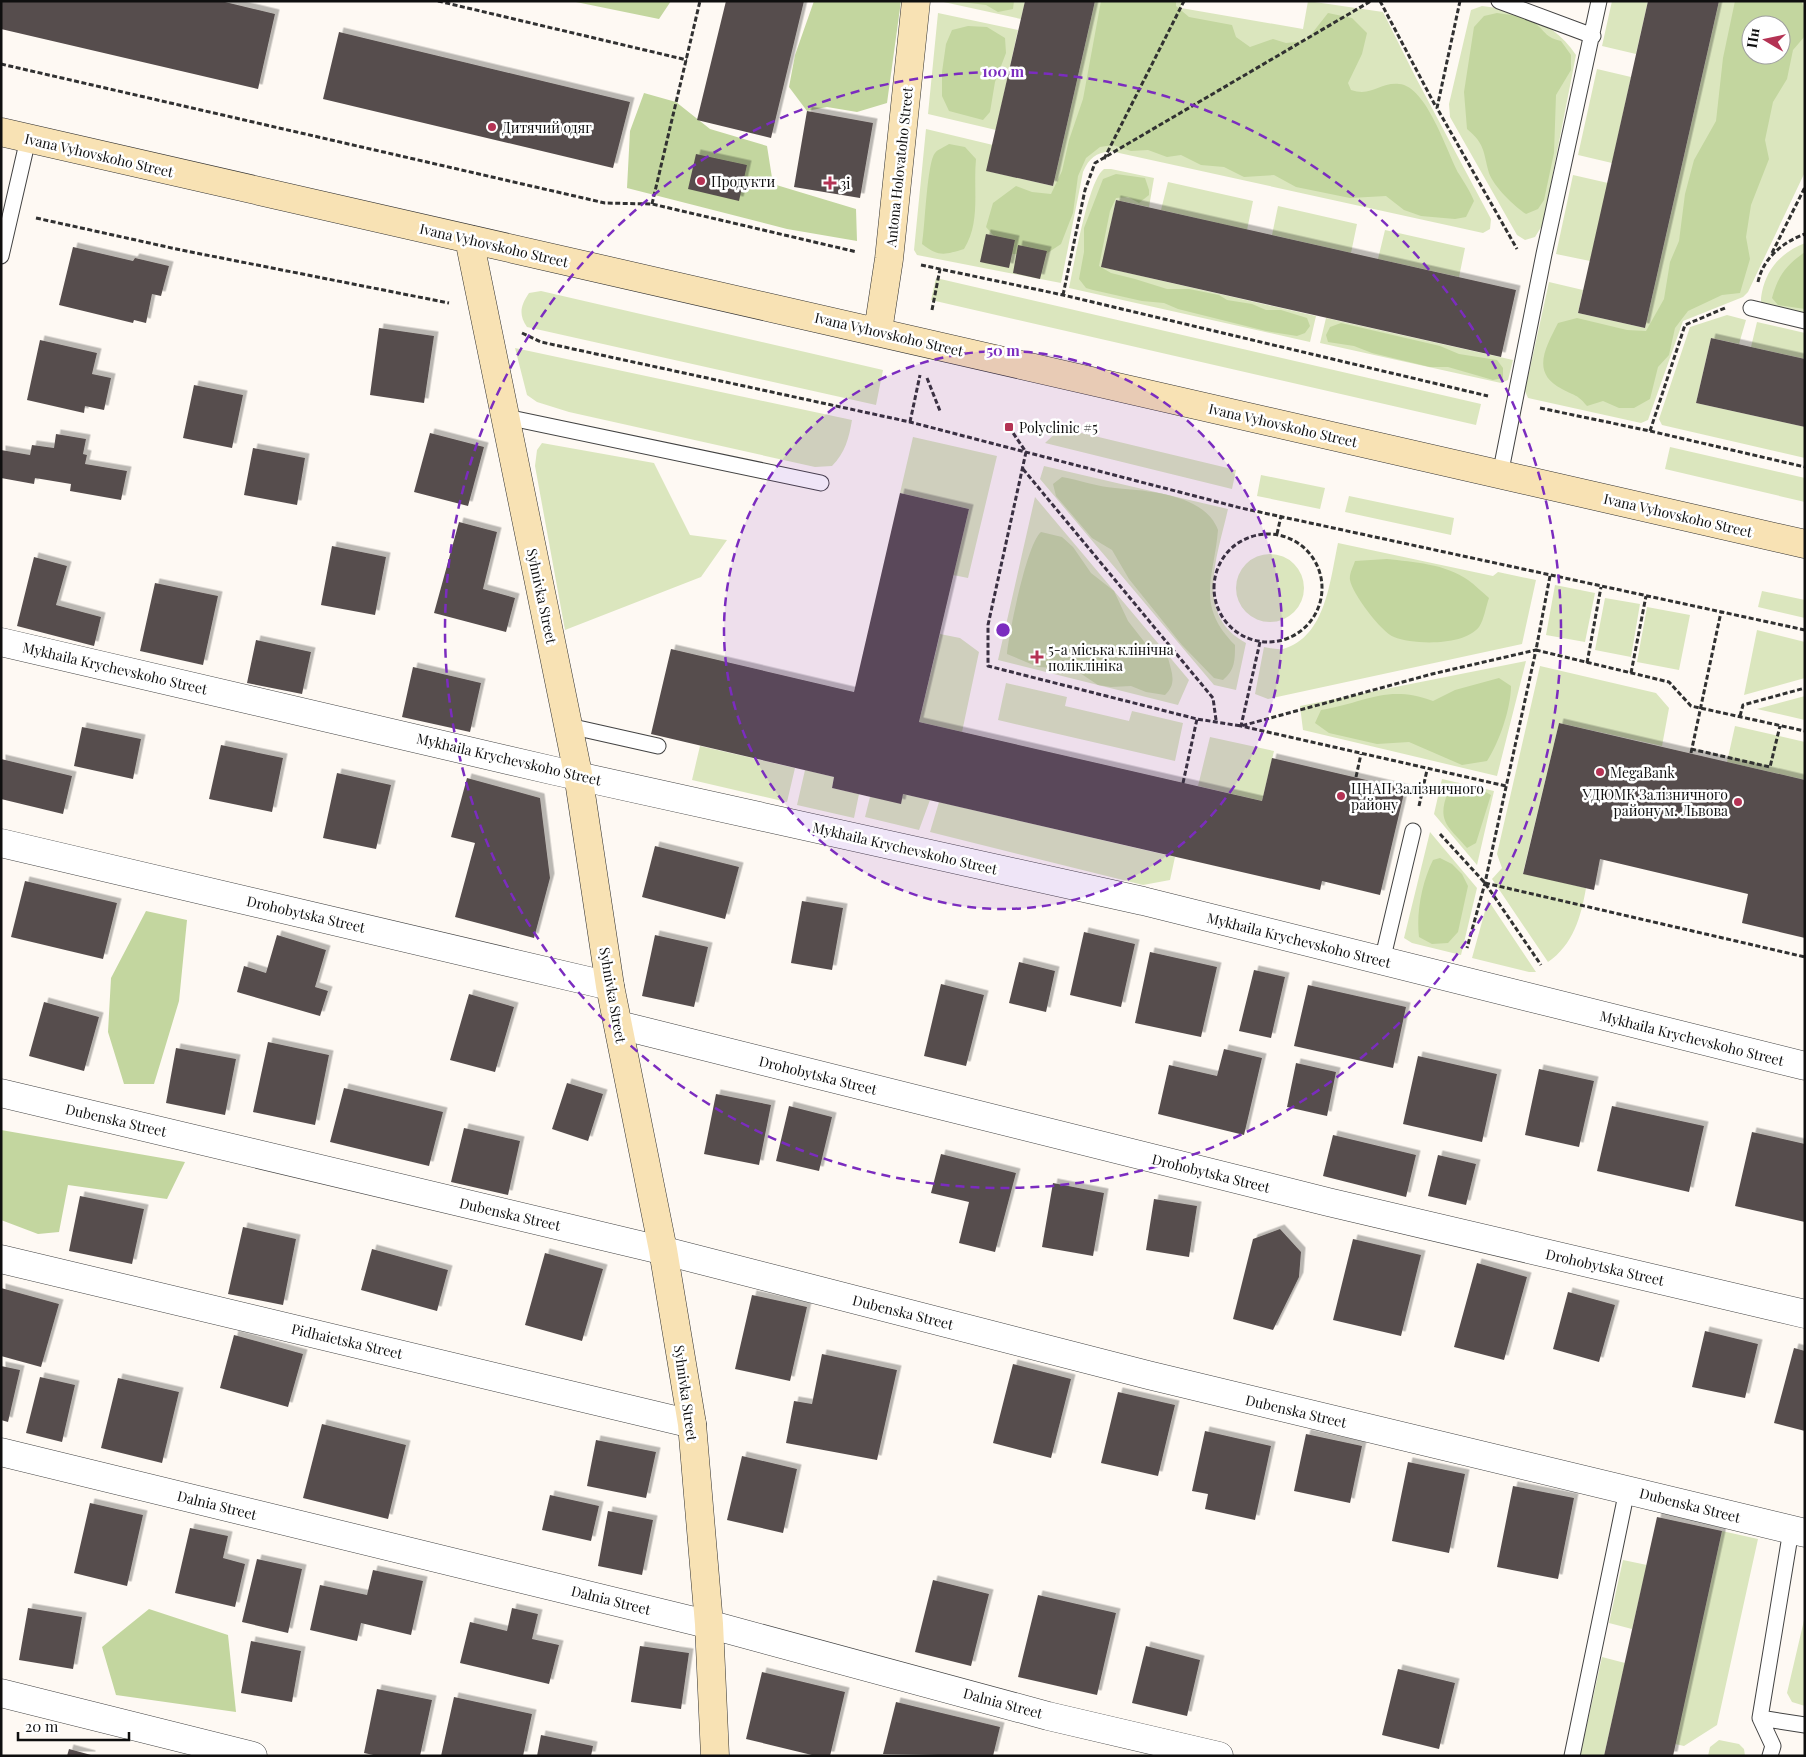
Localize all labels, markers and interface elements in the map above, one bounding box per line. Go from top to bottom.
north arrow [1741,15,1791,65]
text: Пн [1742,26,1764,49]
text: 100 m [982,61,1025,81]
street label: Antona Holovatoho Street [881,85,917,249]
place label: Дитячий одяг [502,118,592,137]
marker: Дитячий одяг [486,121,498,133]
street label: Ivana Vyhovskoho Street [23,129,176,182]
place label: Продукти [711,172,776,191]
place label: 3i [840,174,850,193]
marker: Продукти [695,175,707,187]
marker: 3i [824,177,836,189]
street label: Ivana Vyhovskoho Street [418,219,571,272]
street label: Ivana Vyhovskoho Street [813,308,966,361]
text: 50 m [986,340,1020,360]
street label: Ivana Vyhovskoho Street [1207,399,1360,452]
place label: Polyclinic #5 [1019,418,1098,437]
marker: Polyclinic #5 [1003,421,1015,433]
street label: Ivana Vyhovskoho Street [1602,489,1755,542]
street label: Syhnivka Street [523,547,562,646]
centre of rings [994,621,1012,639]
street label: Mykhaila Krychevskoho Street [21,638,210,699]
place label: 5-а міська клінічна поліклініка [1048,640,1174,675]
marker: 5-а міська клінічна поліклініка [1030,650,1044,664]
street label: Mykhaila Krychevskoho Street [415,729,604,790]
place label: MegaBank [1610,763,1675,782]
marker: MegaBank [1594,766,1606,778]
place label: ЦНАП Залізничного району [1351,779,1484,814]
place label: УДЮМК Залізничного району м. Львова [1582,785,1728,820]
marker: ЦНАП Залізничного району [1335,790,1347,802]
marker: УДЮМК Залізничного району м. Львова [1732,796,1744,808]
street label: Mykhaila Krychevskoho Street [811,818,1000,879]
street label: Drohobytska Street [245,891,368,937]
street label: Mykhaila Krychevskoho Street [1205,908,1394,972]
street label: Syhnivka Street [595,946,631,1045]
street label: Mykhaila Krychevskoho Street [1598,1006,1787,1070]
street label: Drohobytska Street [757,1051,880,1099]
street label: Dubenska Street [64,1099,169,1141]
street label: Drohobytska Street [1150,1149,1273,1197]
street label: Dubenska Street [458,1193,563,1235]
street label: Drohobytska Street [1544,1244,1667,1290]
street label: Dubenska Street [851,1290,956,1334]
street label: Pidhaietska Street [290,1319,405,1363]
street label: Syhnivka Street [670,1344,702,1443]
street label: Dubenska Street [1244,1390,1349,1432]
street label: Dubenska Street [1638,1483,1743,1527]
street label: Dalnia Street [175,1486,260,1524]
street label: Dalnia Street [569,1581,654,1619]
street label: Dalnia Street [961,1683,1046,1723]
scale bar [18,1710,129,1742]
text: 20 m [25,1716,59,1736]

